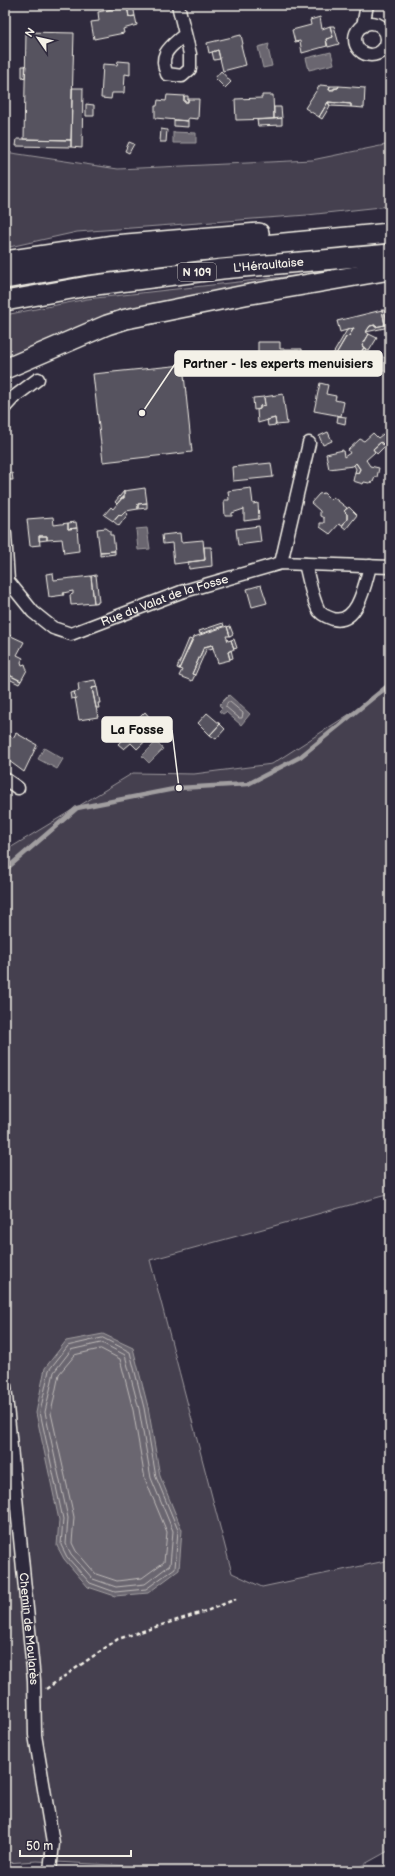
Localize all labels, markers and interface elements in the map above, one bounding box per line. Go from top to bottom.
north arrow [18,18,58,58]
text: N [22,26,38,40]
street label: L'Héraultaise [232,255,304,276]
road number: N 109 [178,263,216,281]
callout: Partner - les experts menuisiers [175,351,382,376]
text: Partner - les experts menuisiers [183,356,373,372]
street label: Rue du Valat de la Fosse [99,572,230,630]
callout: La Fosse [102,717,172,742]
text: La Fosse [110,722,164,738]
street label: Chemin de Moularès [15,1572,41,1685]
scale bar [20,1832,131,1858]
text: 50 m [26,1839,53,1854]

